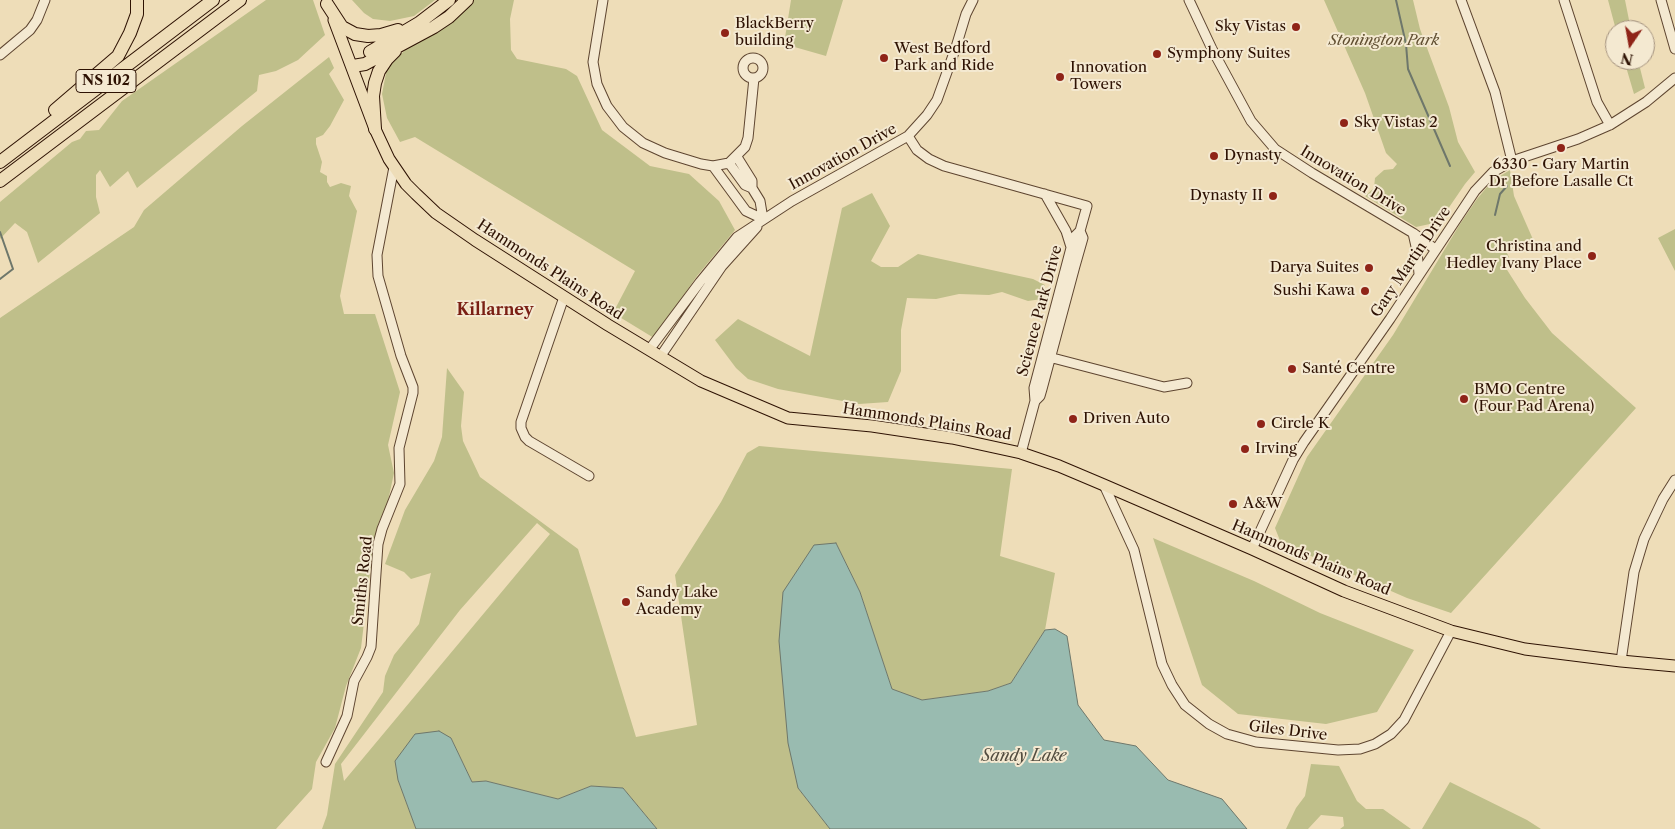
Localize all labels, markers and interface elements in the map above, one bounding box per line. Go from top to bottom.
place label: BlackBerry building [735,15,814,50]
place label: Sky Vistas [1215,18,1286,36]
north arrow [1605,20,1655,70]
marker: Sky Vistas [1290,21,1302,33]
marker: BlackBerry building [719,27,731,39]
park label: Stonington Park [1329,32,1439,50]
place label: West Bedford Park and Ride [894,40,994,75]
place label: Symphony Suites [1167,45,1290,63]
marker: Symphony Suites [1151,48,1163,60]
text: N [1619,49,1635,69]
marker: West Bedford Park and Ride [878,52,890,64]
place label: Innovation Towers [1070,59,1147,94]
road number: NS 102 [76,70,136,92]
marker: Innovation Towers [1054,71,1066,83]
place label: Sky Vistas 2 [1354,114,1438,132]
marker: Sky Vistas 2 [1338,117,1350,129]
street label: Innovation Drive [786,120,900,194]
street label: Innovation Drive [1297,142,1409,220]
marker: 6330 - Gary Martin Dr Before Lasalle Ct [1555,142,1567,154]
place label: Dynasty [1224,147,1282,165]
marker: Dynasty [1208,150,1220,162]
place label: 6330 - Gary Martin Dr Before Lasalle Ct [1489,156,1633,191]
place label: Dynasty II [1190,187,1263,205]
marker: Dynasty II [1267,190,1279,202]
street label: Gary Martin Drive [1367,203,1455,321]
street label: Hammonds Plains Road [474,216,626,324]
place label: Christina and Hedley Ivany Place [1446,238,1582,273]
street label: Science Park Drive [1014,243,1066,379]
marker: Christina and Hedley Ivany Place [1586,250,1598,262]
place label: Darya Suites [1270,259,1359,277]
marker: Darya Suites [1363,262,1375,274]
place label: Sushi Kawa [1273,282,1355,300]
marker: Sushi Kawa [1359,285,1371,297]
district label: Killarney [457,300,533,320]
place label: Santé Centre [1302,360,1395,378]
marker: Santé Centre [1286,363,1298,375]
place label: BMO Centre (Four Pad Arena) [1474,381,1594,416]
marker: BMO Centre (Four Pad Arena) [1458,393,1470,405]
street label: Hammonds Plains Road [841,400,1013,444]
place label: Driven Auto [1083,410,1170,428]
marker: Driven Auto [1067,413,1079,425]
place label: Circle K [1271,415,1330,433]
marker: Circle K [1255,418,1267,430]
place label: Irving [1255,440,1297,458]
marker: Irving [1239,443,1251,455]
place label: A&W [1243,495,1282,513]
marker: A&W [1227,498,1239,510]
street label: Hammonds Plains Road [1229,516,1393,600]
street label: Smiths Road [349,535,377,627]
place label: Sandy Lake Academy [636,584,718,619]
marker: Sandy Lake Academy [620,596,632,608]
street label: Giles Drive [1248,717,1328,745]
water label: Sandy Lake [981,746,1067,766]

